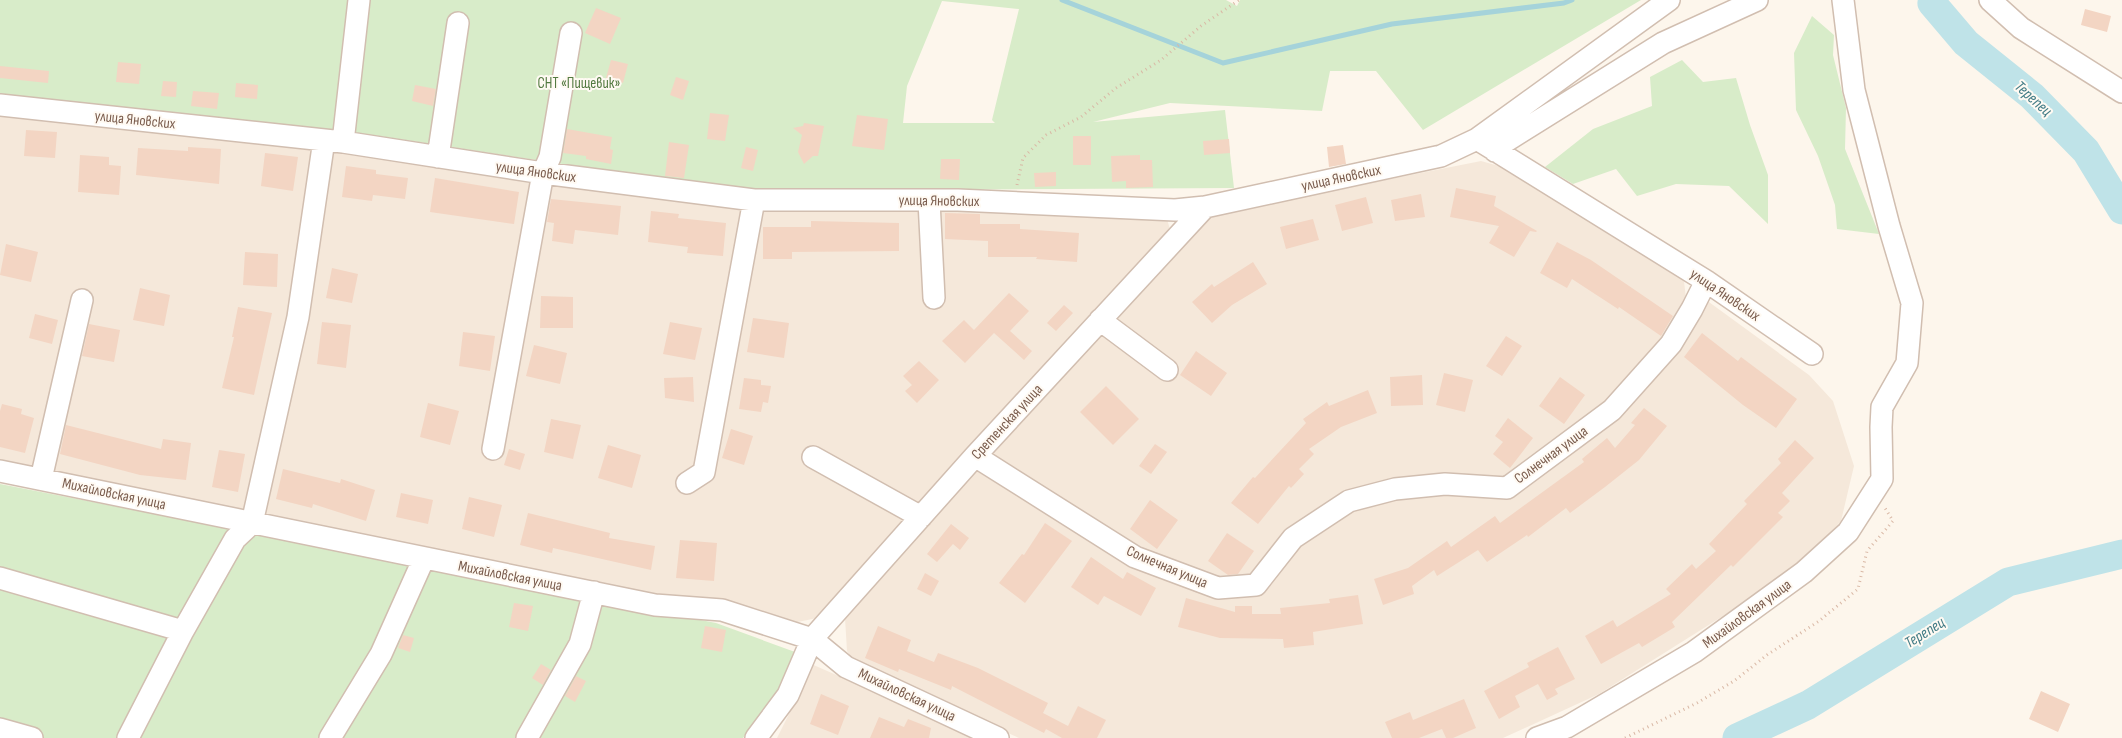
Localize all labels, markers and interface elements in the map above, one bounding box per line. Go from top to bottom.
park label: СНТ «Пищевик» [538,74,620,93]
water label: Терепец [2010,77,2056,121]
street label: улица Яновских [94,106,177,134]
street label: улица Яновских [495,157,578,187]
street label: улица Яновских [1299,160,1383,196]
street label: улица Яновских [898,191,980,211]
street label: улица Яновских [1686,265,1764,326]
street label: Сретенская улица [967,380,1047,464]
street label: Солнечная улица [1510,422,1592,488]
street label: Михайловская улица [60,474,168,514]
street label: Солнечная улица [1123,541,1211,593]
street label: Михайловская улица [456,557,564,595]
street label: Михайловская улица [1699,575,1795,653]
water label: Терепец [1901,613,1949,653]
street label: Михайловская улица [855,664,959,726]

